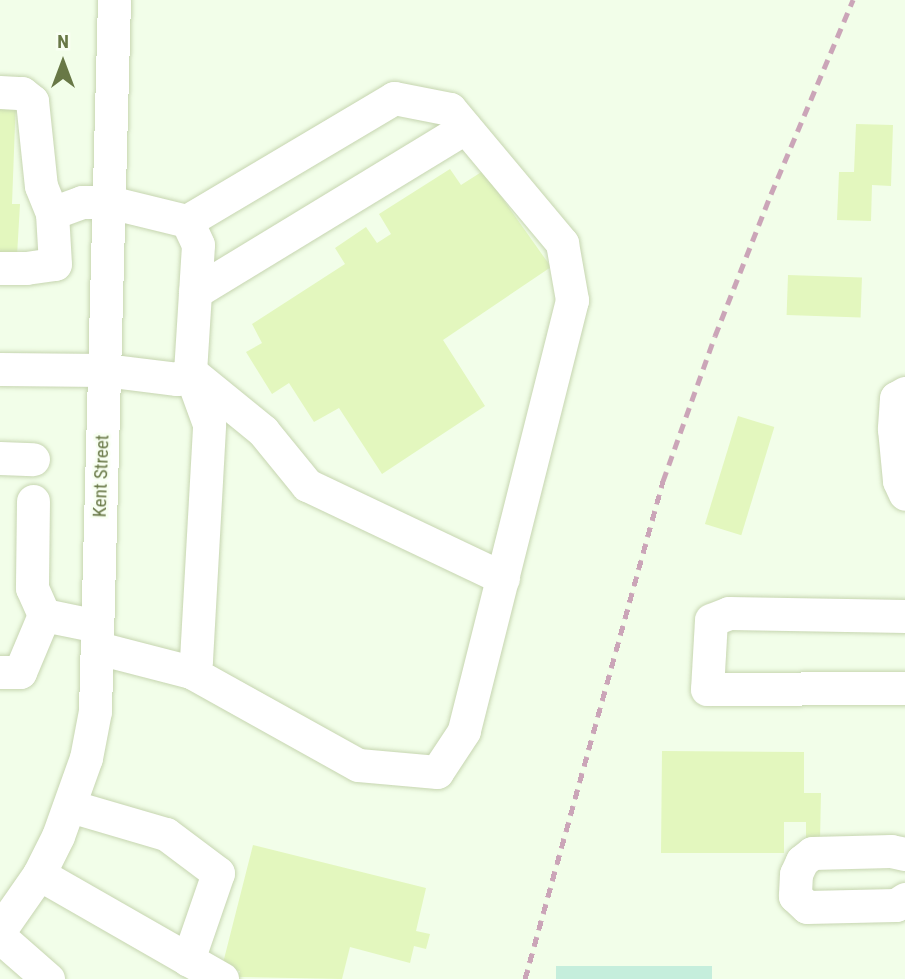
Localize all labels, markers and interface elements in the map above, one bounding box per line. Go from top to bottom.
north arrow [28,28,98,98]
text: N [57,30,69,53]
street label: Kent Street [88,434,114,518]

